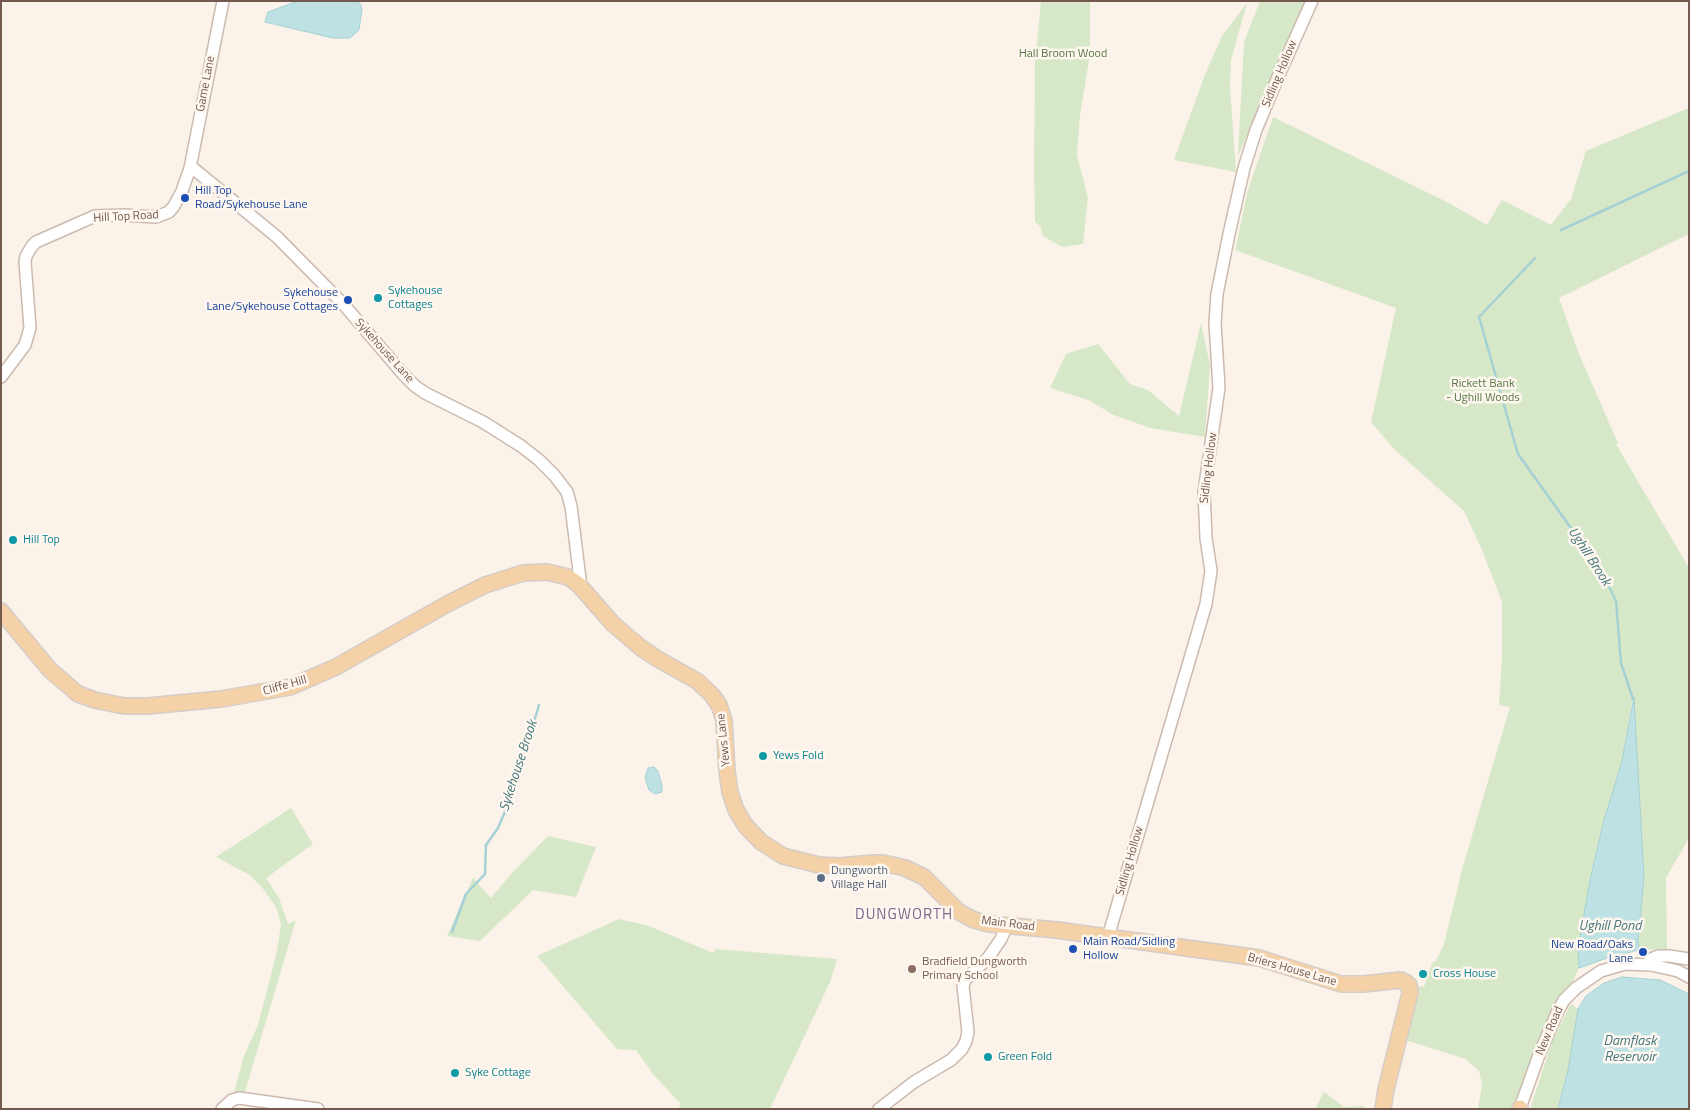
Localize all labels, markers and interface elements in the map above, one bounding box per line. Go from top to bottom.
street label: Sidling Hollow [1259,38,1301,110]
park label: Hall Broom Wood [1019,47,1107,61]
street label: Game Lane [194,55,218,113]
place label: Hill Top Road/Sykehouse Lane [195,184,307,212]
marker: Hill Top Road/Sykehouse Lane [179,192,191,204]
street label: Hill Top Road [93,208,159,226]
place label: Sykehouse Cottages [388,284,443,312]
place label: Sykehouse Lane/Sykehouse Cottages [207,286,338,314]
marker: Sykehouse Cottages [372,292,384,304]
marker: Sykehouse Lane/Sykehouse Cottages [342,294,354,306]
street label: Sykehouse Lane [351,316,417,386]
park label: Rickett Bank - Ughill Woods [1446,377,1520,405]
street label: Sidling Hollow [1197,432,1221,504]
water label: Ughill Brook [1564,525,1614,589]
place label: Hill Top [23,533,60,547]
marker: Hill Top [7,534,19,546]
street label: Cliffe Hill [262,673,308,699]
street label: Yews Lane [714,713,734,767]
water label: Sykehouse Brook [496,718,542,814]
place label: Yews Fold [773,749,823,763]
marker: Yews Fold [757,750,769,762]
street label: Sidling Hollow [1113,825,1147,897]
place label: Dungworth Village Hall [831,864,888,892]
marker: Dungworth Village Hall [815,872,827,884]
district label: DUNGWORTH [854,906,954,924]
street label: Main Road [980,914,1036,934]
water label: Ughill Pond [1579,919,1641,935]
place label: Main Road/Sidling Hollow [1083,935,1175,963]
place label: New Road/Oaks Lane [1551,938,1633,966]
marker: Main Road/Sidling Hollow [1067,943,1079,955]
marker: New Road/Oaks Lane [1637,946,1649,958]
street label: Briers House Lane [1246,950,1338,990]
place label: Bradfield Dungworth Primary School [922,955,1027,983]
marker: Bradfield Dungworth Primary School [906,963,918,975]
place label: Cross House [1433,967,1496,981]
marker: Cross House [1417,968,1429,980]
street label: New Road [1533,1004,1567,1058]
water label: Damflask Reservoir [1604,1034,1656,1066]
place label: Green Fold [998,1050,1052,1064]
marker: Green Fold [982,1051,994,1063]
place label: Syke Cottage [465,1066,531,1080]
marker: Syke Cottage [449,1067,461,1079]

